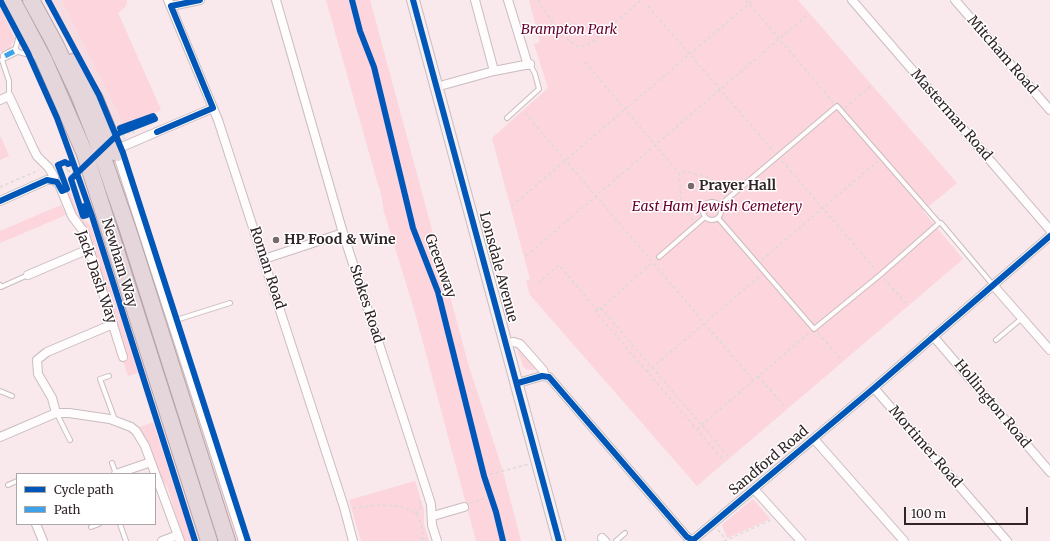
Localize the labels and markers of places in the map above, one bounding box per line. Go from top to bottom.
place label: Prayer Hall [699,178,776,194]
marker: Prayer Hall [686,181,696,191]
place label: HP Food & Wine [284,232,396,248]
marker: HP Food & Wine [271,235,281,245]

